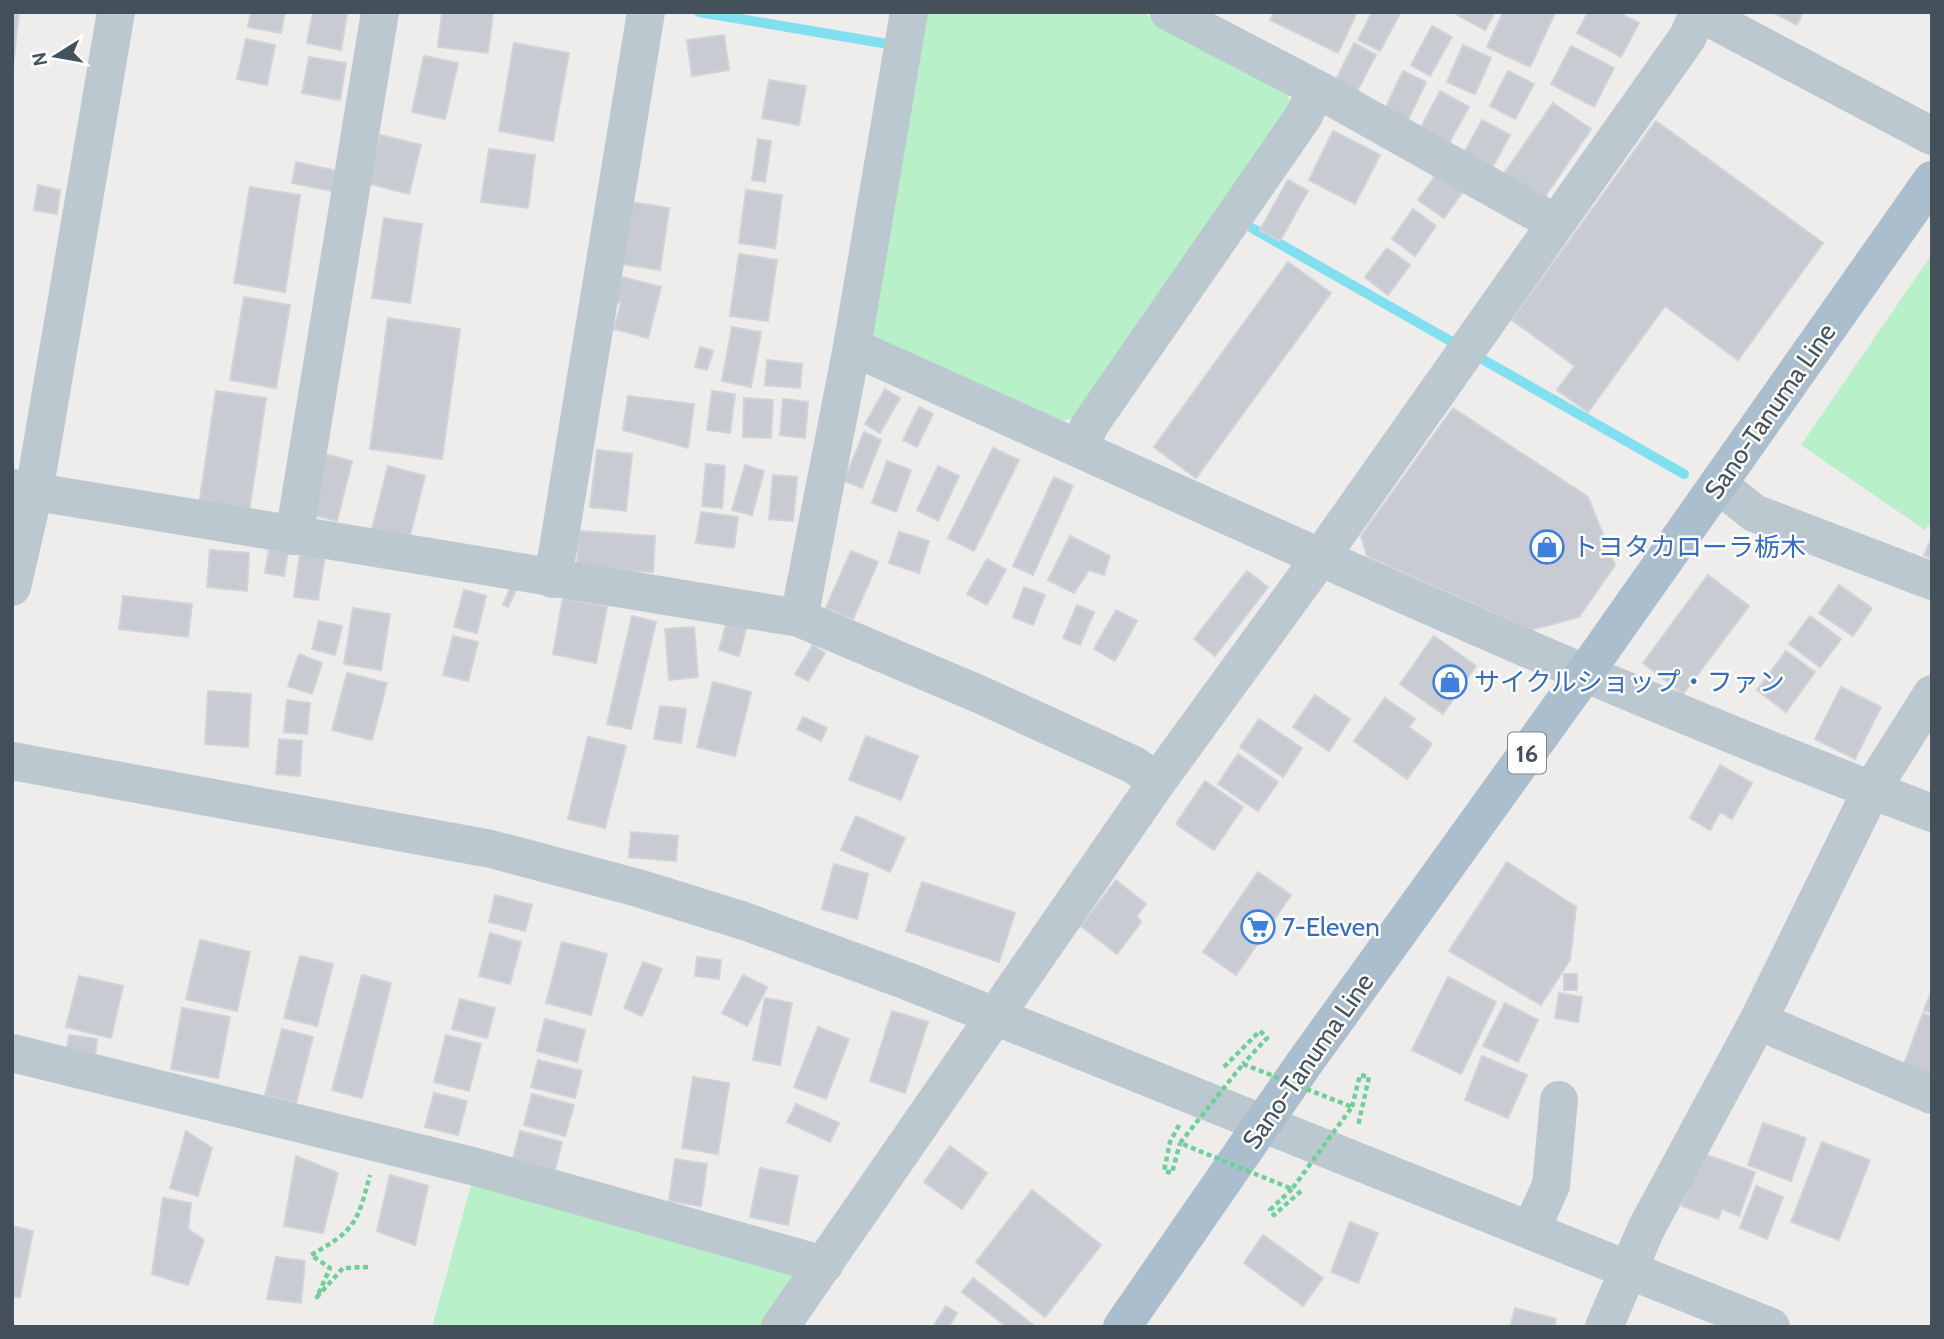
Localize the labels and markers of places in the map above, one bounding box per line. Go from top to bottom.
shop icon: トヨタカローラ栃木 [1528,528,1566,566]
place label: トヨタカローラ栃木 [1572,531,1806,563]
shop icon: サイクルショップ・ファン [1431,663,1469,701]
place label: サイクルショップ・ファン [1474,666,1785,698]
supermarket icon: 7-Eleven [1239,908,1277,946]
place label: 7-Eleven [1282,911,1380,943]

